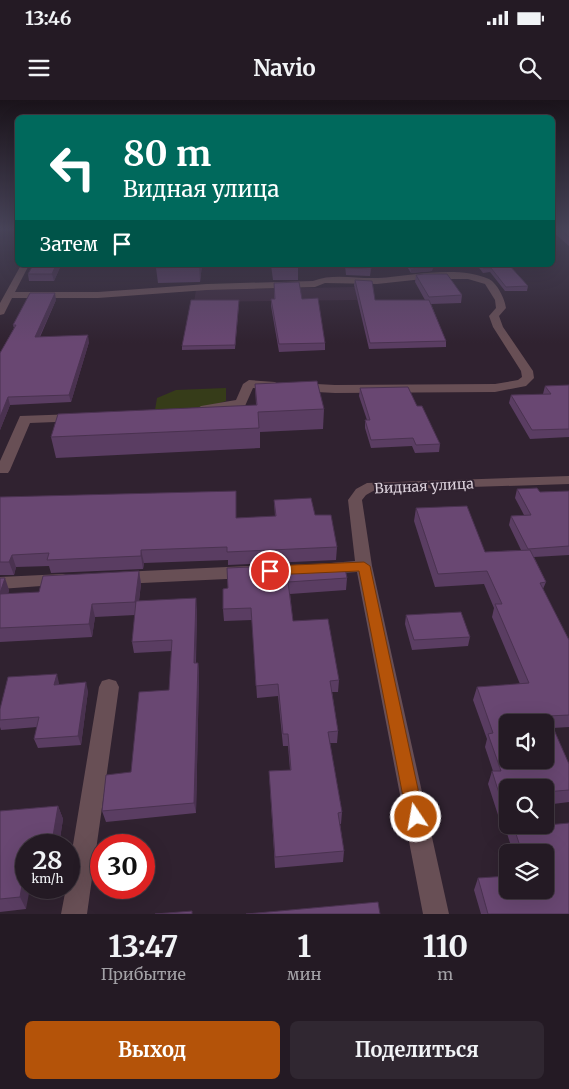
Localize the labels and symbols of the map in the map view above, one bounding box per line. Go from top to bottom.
street label: Видная улица [374,474,475,498]
pin [249,550,291,592]
position arrow [389,790,441,842]
speed limit sign: 30 [90,834,155,899]

